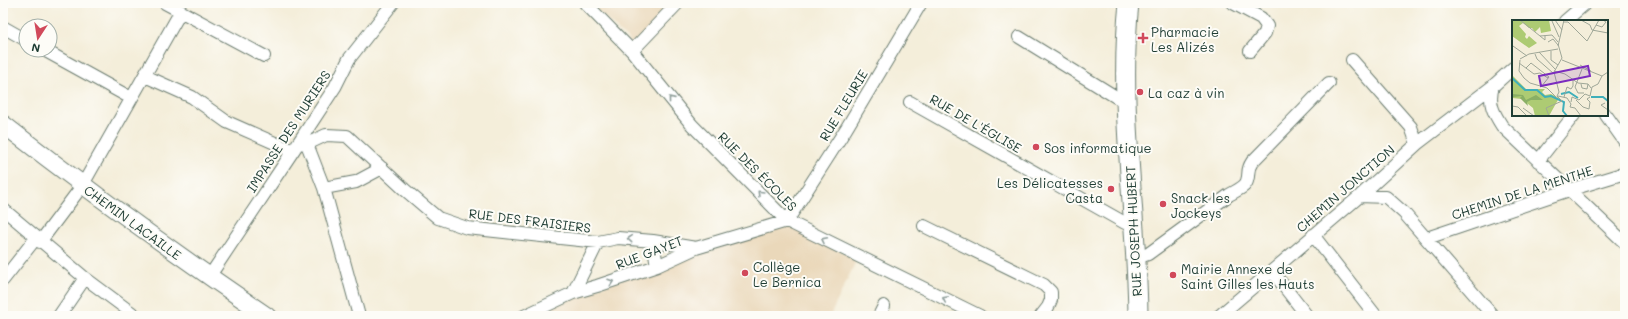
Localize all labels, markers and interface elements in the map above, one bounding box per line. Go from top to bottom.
north arrow [18,18,58,58]
inset map [1512,20,1608,116]
place label: Pharmacie Les Alizés [1151,23,1219,55]
marker: Pharmacie Les Alizés [1138,33,1148,43]
text: N [30,40,41,56]
street label: RUE FLEURIE [815,66,871,144]
street label: IMPASSE DES MURIERS [242,67,334,195]
place label: La caz à vin [1148,84,1225,101]
marker: La caz à vin [1135,87,1145,97]
street label: RUE DE L'ÉGLISE [927,90,1025,156]
one-way arrow [668,96,675,103]
street label: RUE DES ÉCOLES [715,128,801,214]
place label: Sos informatique [1044,139,1152,156]
street label: CHEMIN JONCTION [1292,141,1398,235]
marker: Sos informatique [1031,142,1041,152]
street label: CHEMIN DE LA MENTHE [1449,161,1595,223]
street label: RUE JOSEPH HUBERT [1121,165,1145,297]
place label: Les Délicatesses Casta [997,174,1103,206]
street label: CHEMIN LACAILLE [81,181,185,263]
marker: Les Délicatesses Casta [1106,184,1116,194]
place label: Snack les Jockeys [1171,189,1230,221]
one-way arrow [757,190,765,198]
marker: Snack les Jockeys [1158,199,1168,209]
street label: RUE DES FRAISIERS [468,204,592,236]
street label: RUE GAYET [613,231,685,273]
one-way arrow [627,234,633,243]
one-way arrow [821,237,828,245]
place label: Collège Le Bernica [753,258,822,290]
place label: Mairie Annexe de Saint Gilles les Hauts [1181,260,1314,292]
marker: Collège Le Bernica [740,268,750,278]
marker: Mairie Annexe de Saint Gilles les Hauts [1168,270,1178,280]
one-way arrow [607,278,614,286]
one-way arrow [941,296,949,304]

